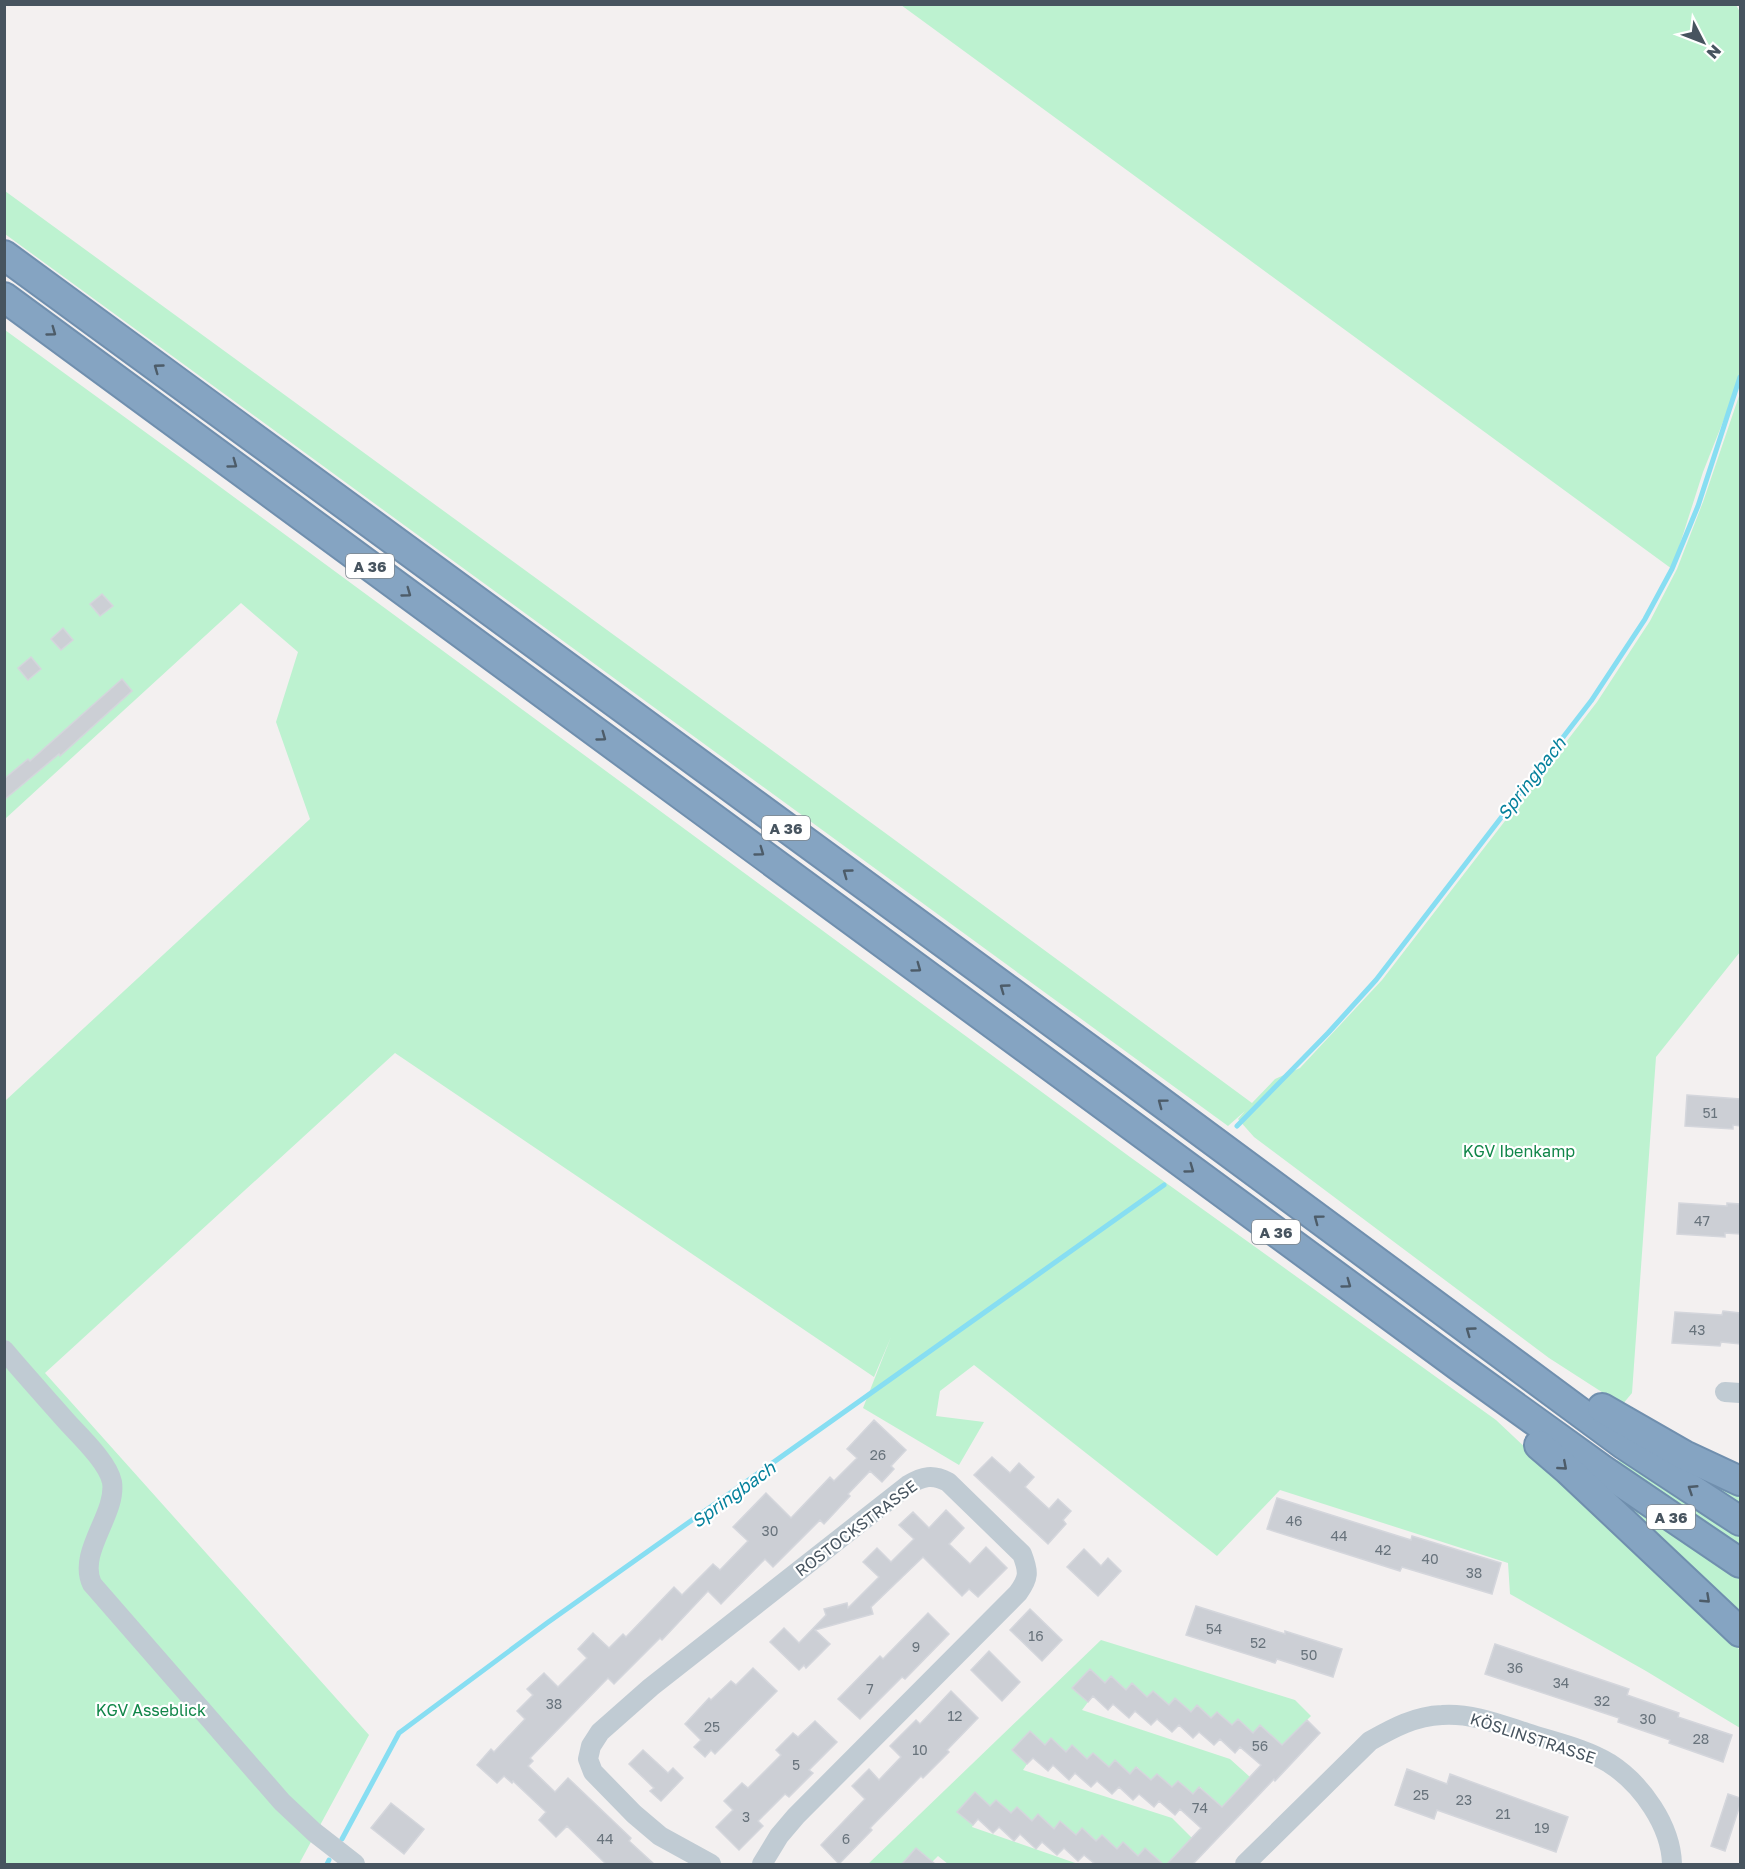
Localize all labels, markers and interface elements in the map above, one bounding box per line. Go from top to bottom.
north arrow [1673,12,1733,72]
text: N [1703,41,1726,63]
one-way arrow [45,324,56,335]
one-way arrow [154,365,165,376]
one-way arrow [226,457,237,468]
road number: A 36 [346,554,394,578]
one-way arrow [400,585,411,596]
one-way arrow [596,730,607,741]
water label: Springbach [1492,732,1571,824]
road number: A 36 [762,816,810,840]
one-way arrow [753,845,764,856]
one-way arrow [842,869,853,880]
one-way arrow [910,961,921,972]
one-way arrow [1000,984,1011,995]
one-way arrow [1157,1099,1168,1110]
house number: 51 [1703,1104,1718,1121]
park label: KGV Ibenkamp [1463,1141,1575,1161]
one-way arrow [1184,1162,1195,1173]
house number: 47 [1694,1212,1710,1229]
one-way arrow [1314,1215,1325,1226]
road number: A 36 [1252,1220,1300,1244]
one-way arrow [1341,1277,1352,1288]
house number: 43 [1689,1321,1705,1338]
one-way arrow [1466,1327,1477,1338]
house number: 26 [870,1446,886,1463]
water label: Springbach [687,1456,780,1532]
one-way arrow [1556,1458,1567,1469]
street label: ROSTOCKSTRASSE [791,1476,921,1580]
one-way arrow [1687,1485,1698,1496]
road number: A 36 [1647,1505,1695,1529]
house number: 46 [1285,1512,1303,1529]
house number: 30 [762,1522,778,1539]
house number: 44 [1330,1527,1348,1544]
house number: 42 [1375,1541,1391,1558]
house number: 40 [1421,1550,1439,1567]
house number: 38 [1466,1564,1482,1581]
one-way arrow [1699,1592,1709,1603]
house number: 54 [1206,1620,1222,1637]
house number: 16 [1028,1627,1044,1644]
house number: 52 [1250,1634,1266,1651]
house number: 9 [912,1638,920,1655]
house number: 50 [1301,1646,1317,1663]
house number: 36 [1507,1659,1523,1676]
house number: 34 [1553,1674,1569,1691]
house number: 7 [866,1680,874,1697]
house number: 32 [1594,1692,1610,1709]
house number: 38 [546,1695,562,1712]
park label: KGV Asseblick [96,1700,206,1720]
house number: 12 [948,1707,962,1724]
street label: KÖSLINSTRASSE [1468,1708,1598,1768]
house number: 30 [1640,1710,1656,1727]
house number: 25 [704,1718,720,1735]
house number: 28 [1693,1730,1709,1747]
house number: 56 [1252,1737,1268,1754]
house number: 10 [912,1741,928,1758]
house number: 5 [792,1756,800,1773]
house number: 25 [1413,1786,1429,1803]
house number: 23 [1456,1791,1472,1808]
house number: 74 [1192,1799,1208,1816]
house number: 21 [1496,1805,1511,1822]
house number: 3 [742,1808,750,1825]
house number: 19 [1534,1819,1550,1836]
house number: 44 [596,1830,614,1847]
house number: 6 [842,1830,850,1847]

